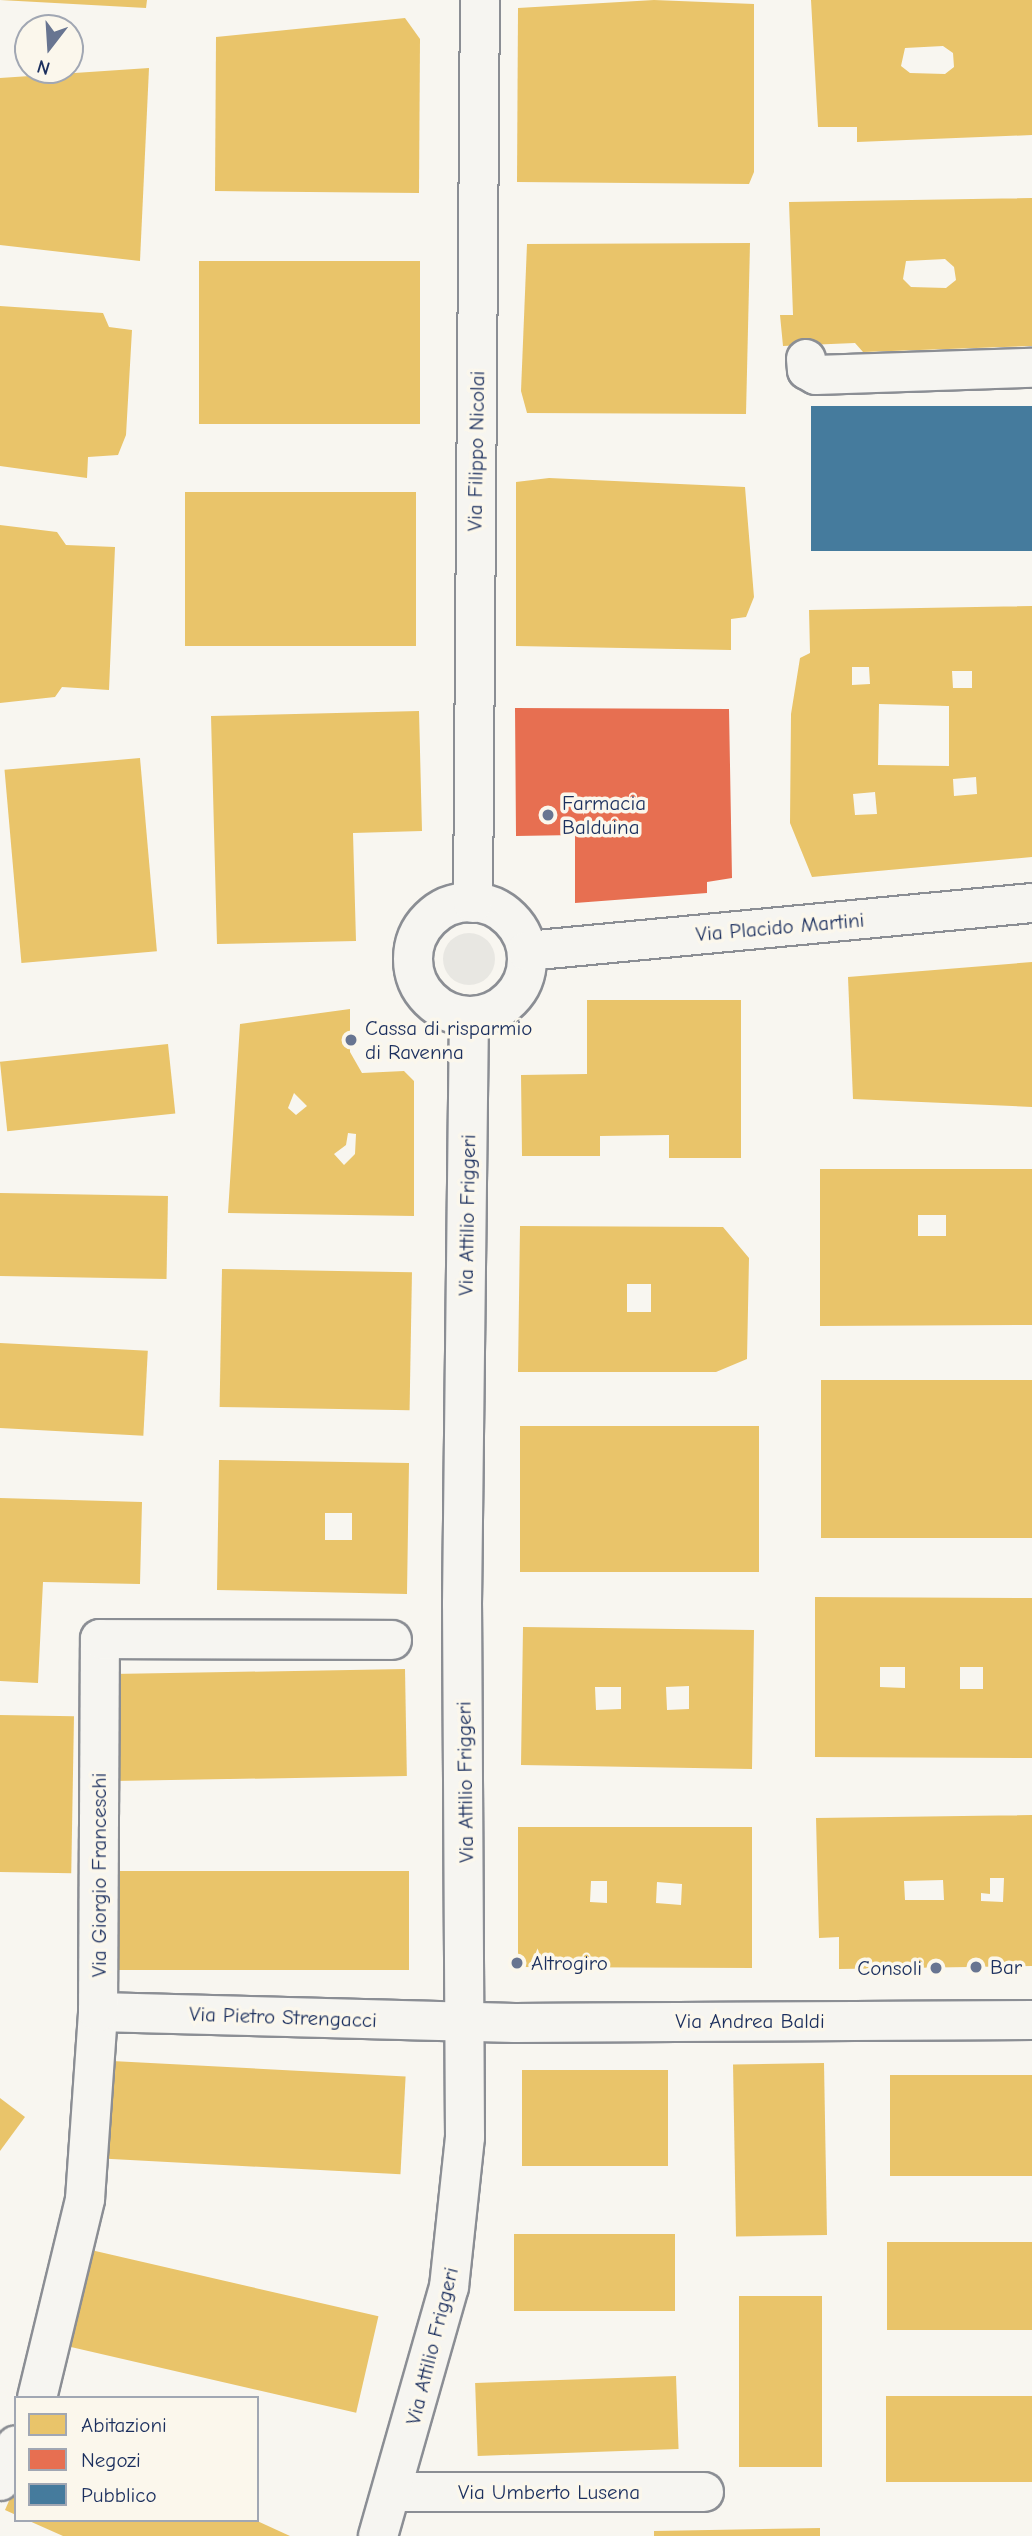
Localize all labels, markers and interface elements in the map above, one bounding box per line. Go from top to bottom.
north arrow [14,14,84,84]
text: N [34,55,53,80]
street label: Via Filippo Nicolai [462,371,490,531]
place label: Farmacia Balduina [562,790,646,840]
marker: Farmacia Balduina [540,807,556,823]
street label: Via Placido Martini [695,907,865,947]
place label: Cassa di risparmio di Ravenna [365,1015,532,1065]
marker: Cassa di risparmio di Ravenna [343,1032,359,1048]
street label: Via Attilio Friggeri [453,1134,481,1296]
street label: Via Attilio Friggeri [451,1701,479,1863]
street label: Via Giorgio Franceschi [86,1773,112,1977]
place label: Altrogiro [531,1950,608,1976]
place label: Bar [990,1954,1022,1980]
marker: Altrogiro [509,1955,525,1971]
place label: Consoli [857,1955,922,1981]
marker: Bar [968,1959,984,1975]
marker: Consoli [928,1960,944,1976]
street label: Via Pietro Strengacci [189,2001,377,2033]
street label: Via Andrea Baldi [675,2008,825,2034]
street label: Via Attilio Friggeri [400,2265,464,2427]
legend [14,2396,259,2522]
text: Abitazioni [81,2413,167,2437]
text: Negozi [81,2448,141,2472]
street label: Via Umberto Lusena [458,2479,640,2505]
text: Pubblico [81,2483,157,2507]

